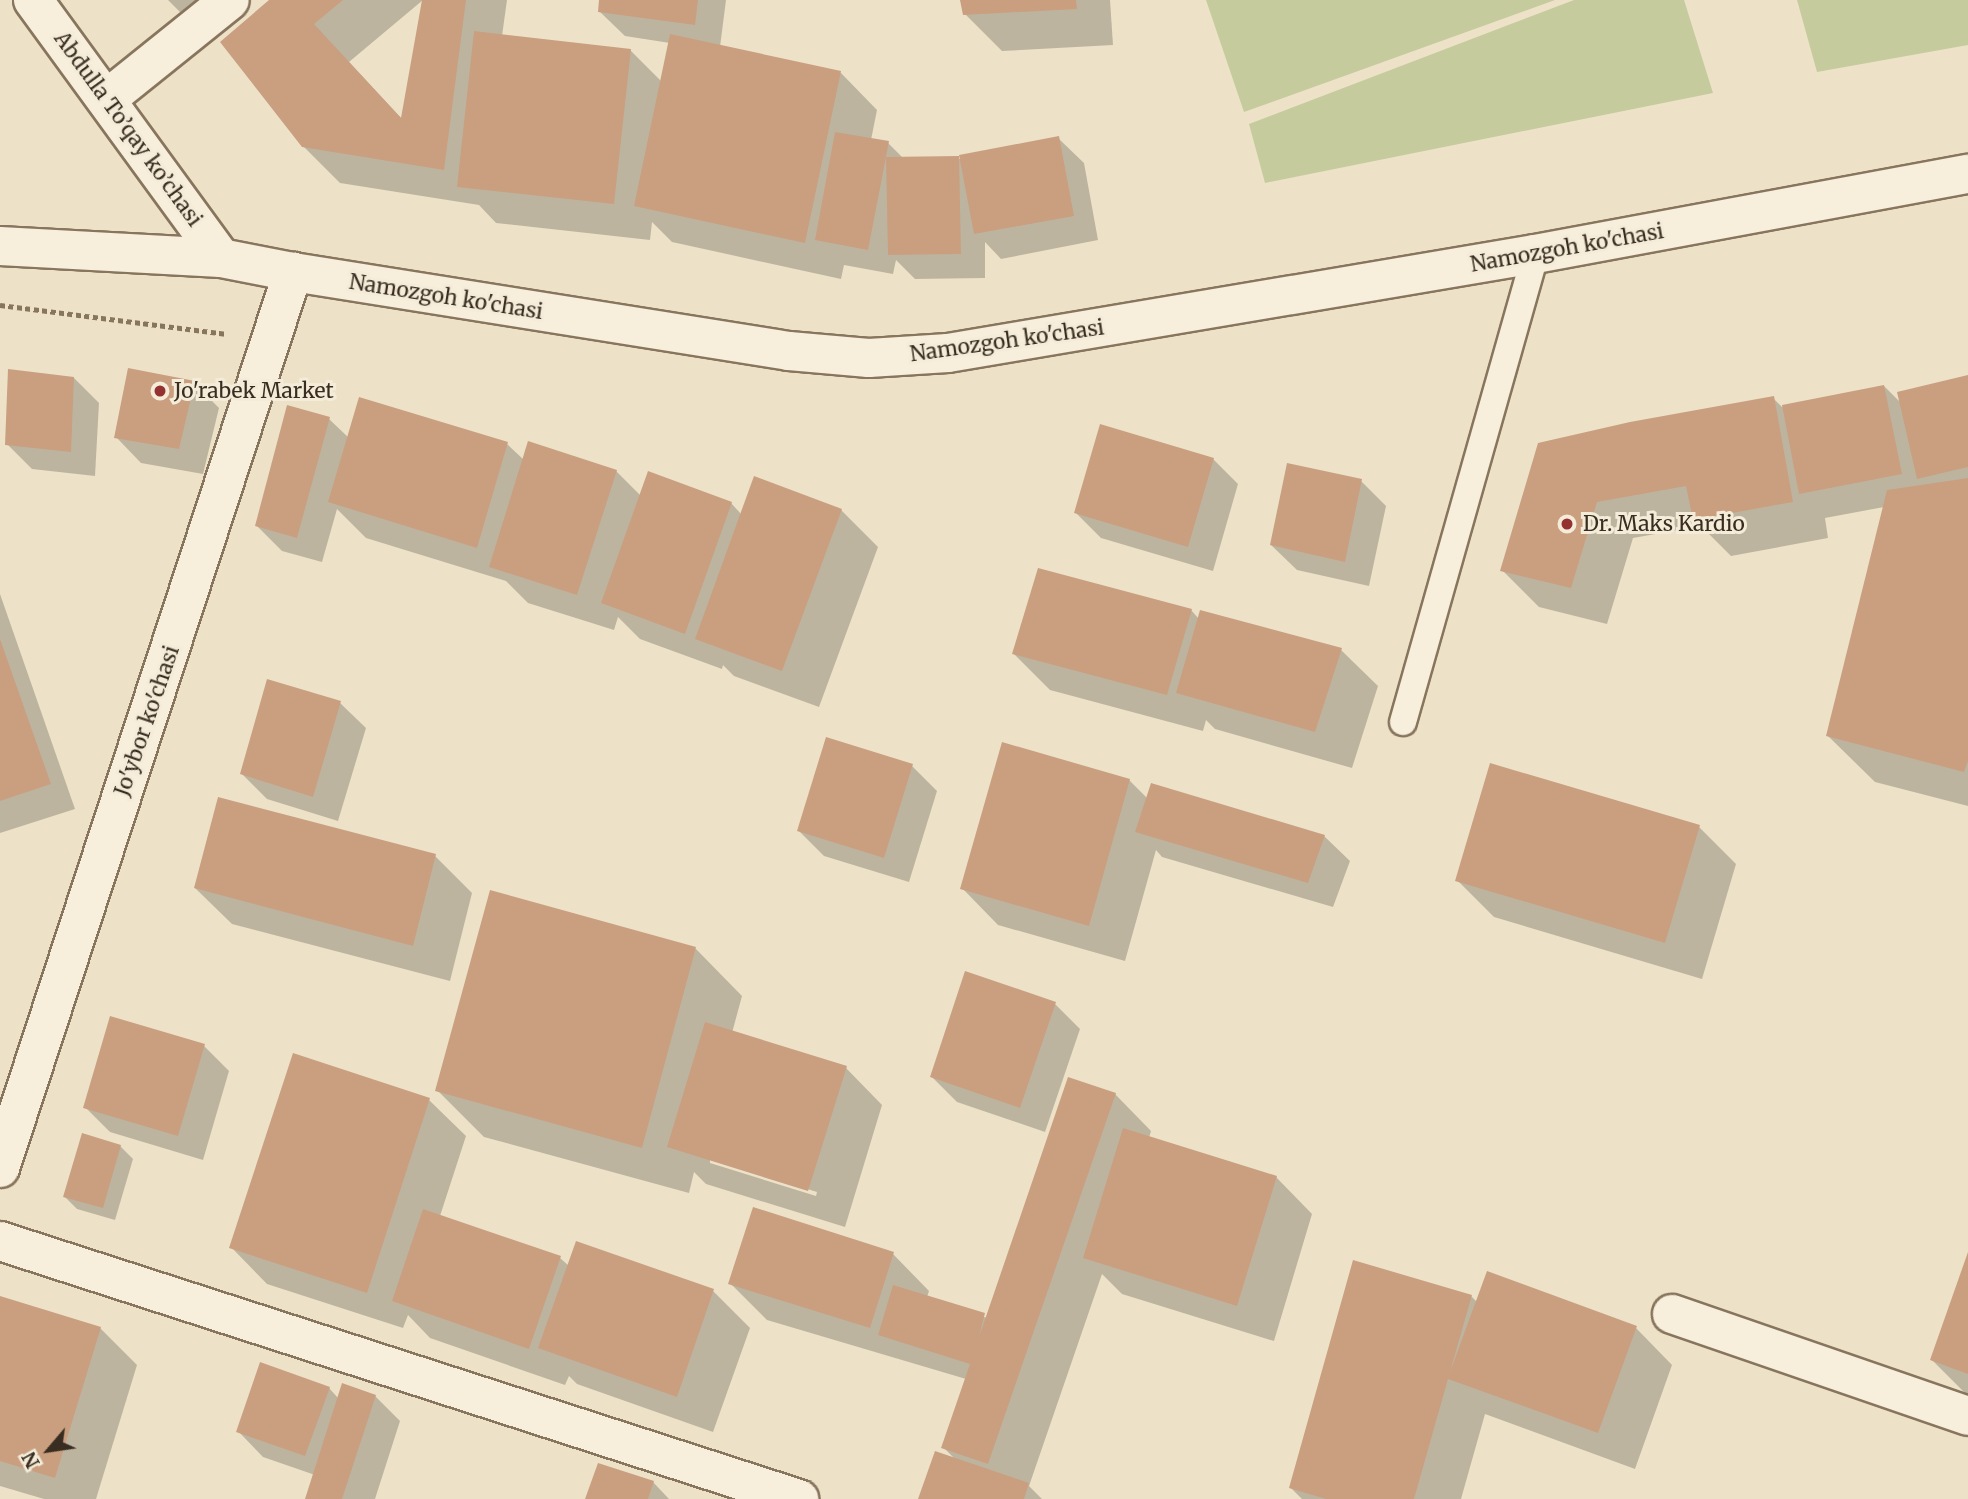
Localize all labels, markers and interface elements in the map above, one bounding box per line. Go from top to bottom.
street label: Abdulla To’qay ko’chasi [49,27,207,231]
street label: Namozgoh ko'chasi [1468,219,1666,277]
street label: Namozgoh ko'chasi [347,269,545,325]
street label: Namozgoh ko'chasi [908,315,1106,367]
place label: Jo'rabek Market [174,378,334,404]
marker: Jo'rabek Market [152,383,168,399]
place label: Dr. Maks Kardio [1583,511,1745,537]
marker: Dr. Maks Kardio [1557,514,1577,534]
street label: Jo'ybor ko'chasi [109,642,185,800]
north arrow [14,1415,84,1485]
text: N [17,1448,45,1473]

